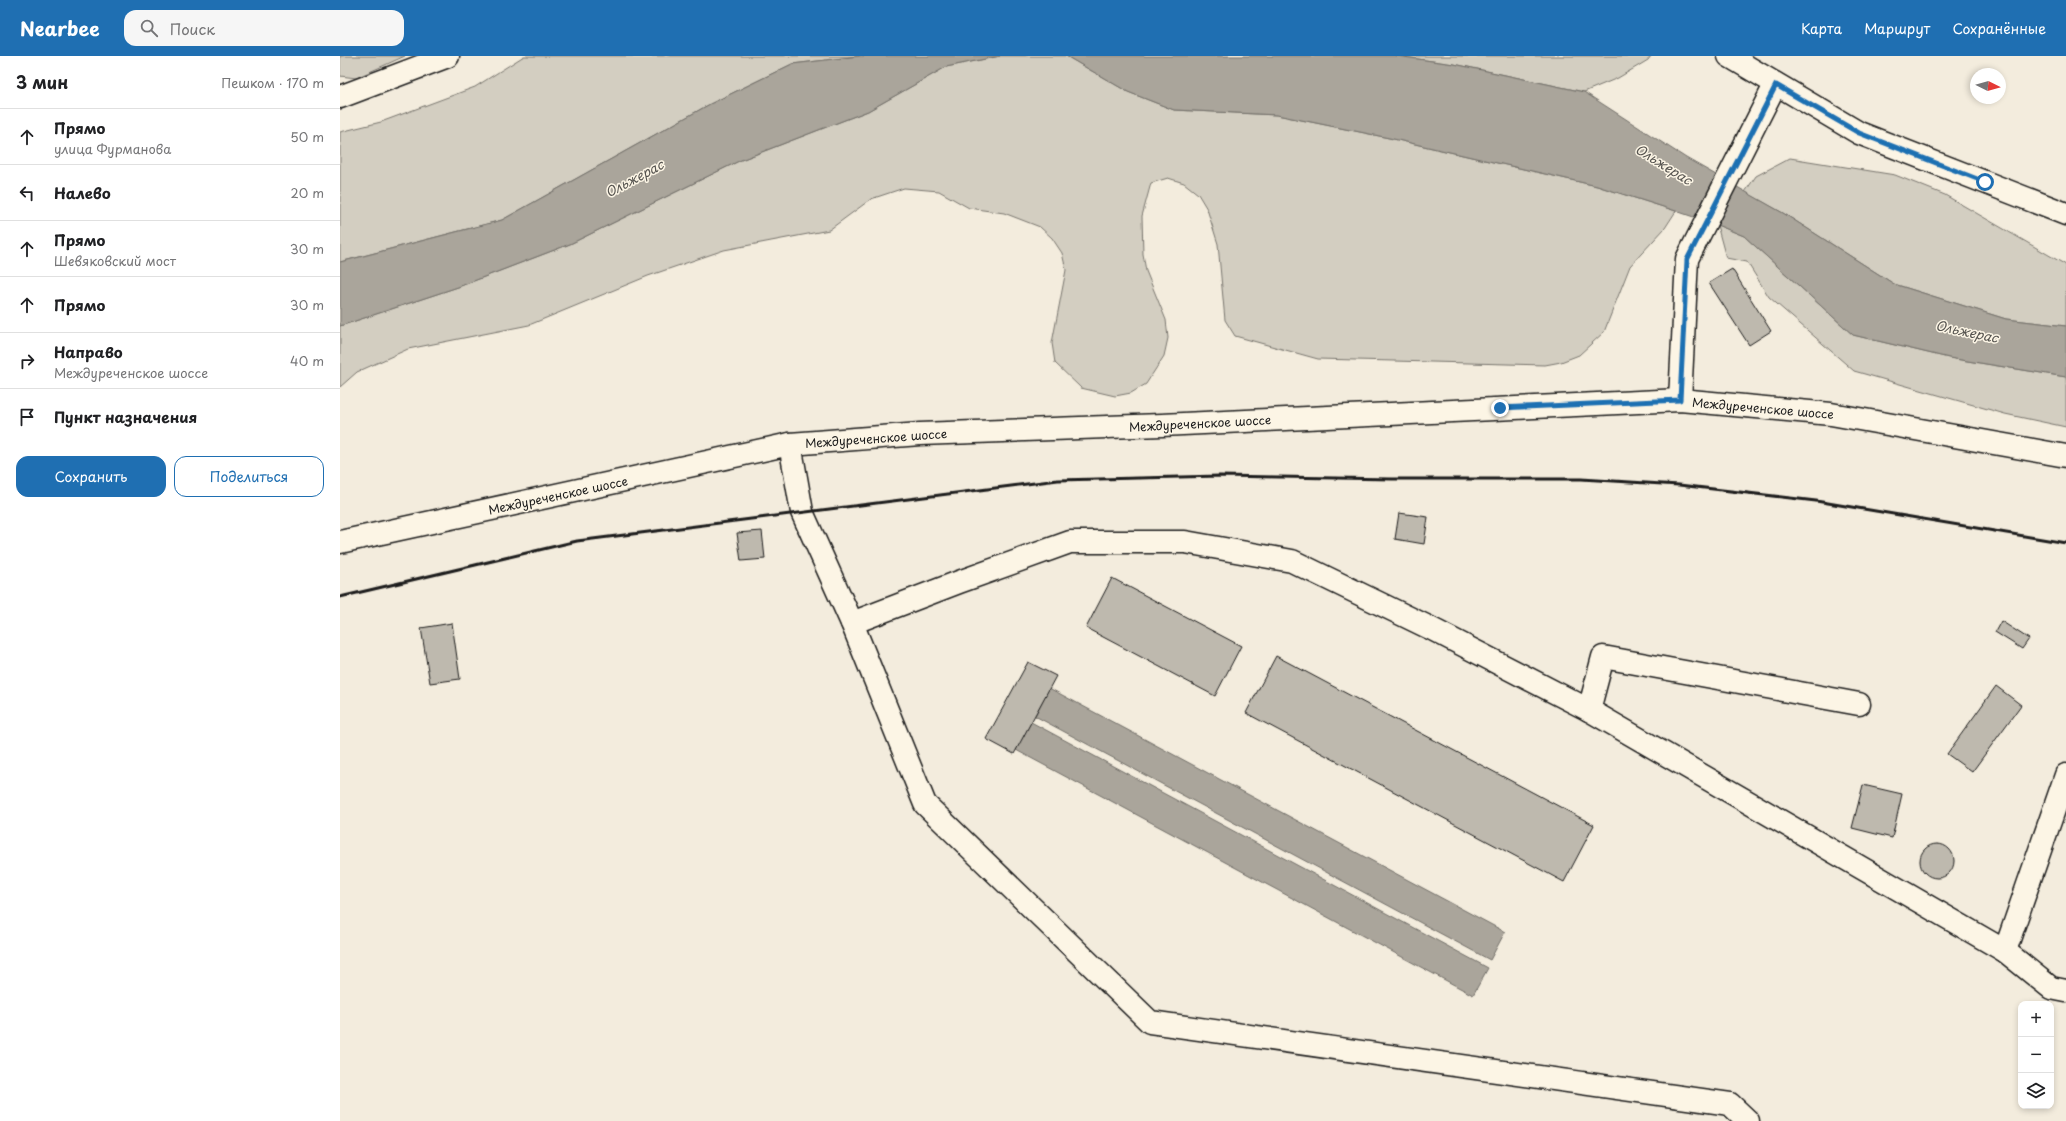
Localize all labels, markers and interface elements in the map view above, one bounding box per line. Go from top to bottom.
search box [124,10,404,46]
text: Nearbee [20,14,100,42]
icon: search [138,17,160,39]
text: Поиск [170,17,215,40]
text: Карта [1801,18,1842,39]
text: Маршрут [1864,18,1930,39]
text: Сохранённые [1952,18,2046,39]
north arrow [1970,68,2006,104]
text: 3 мин [16,69,68,95]
text: Пешком · 170 m [221,73,324,92]
text: Прямо [54,116,105,139]
icon: ahead [16,126,38,148]
text: 50 m [290,127,324,146]
text: улица Фурманова [54,139,171,158]
water label: Ольжерас [1632,139,1697,190]
water label: Ольжерас [601,154,668,201]
route start [1976,173,1994,191]
text: Налево [54,181,111,204]
icon: left [16,182,38,204]
text: 20 m [290,183,324,202]
text: Прямо [54,228,105,251]
icon: ahead [16,238,38,260]
text: 30 m [290,239,324,258]
text: Шевяковский мост [54,251,176,270]
text: Прямо [54,293,105,316]
icon: ahead [16,294,38,316]
text: 30 m [290,295,324,314]
water label: Ольжерас [1934,315,2001,347]
text: Направо [54,340,123,363]
icon: right [16,350,38,372]
text: 40 m [290,351,324,370]
text: Междуреченское шоссе [54,363,208,382]
street label: Междуреченское шоссе [1691,393,1835,423]
route end [1491,399,1509,417]
text: Пункт назначения [54,405,197,428]
icon: arrive [16,406,38,428]
street label: Междуреченское шоссе [1129,410,1271,436]
street label: Междуреченское шоссе [804,424,948,452]
button: Сохранить [16,456,166,497]
button: Поделиться [174,456,324,497]
street label: Междуреченское шоссе [487,471,629,519]
map controls [2018,1001,2054,1109]
button: + [2018,1001,2054,1037]
button: − [2018,1037,2054,1073]
button: layers [2018,1073,2054,1109]

